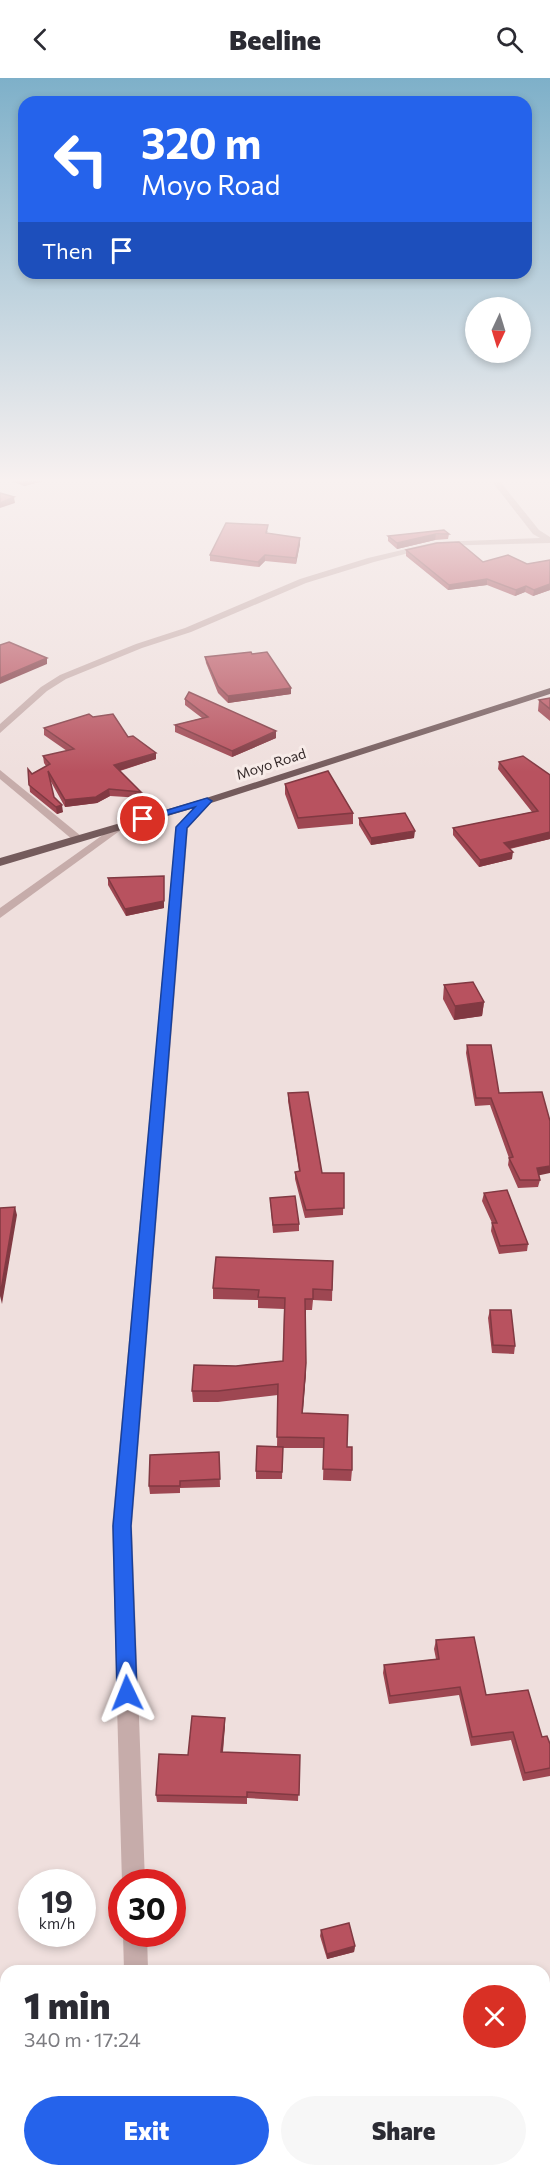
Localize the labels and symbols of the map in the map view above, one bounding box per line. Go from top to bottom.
north arrow [465,297,531,363]
street label: Moyo Road [234,744,308,783]
pin [117,793,168,844]
position arrow [95,1661,159,1725]
speed limit sign: 30 [108,1869,186,1947]

